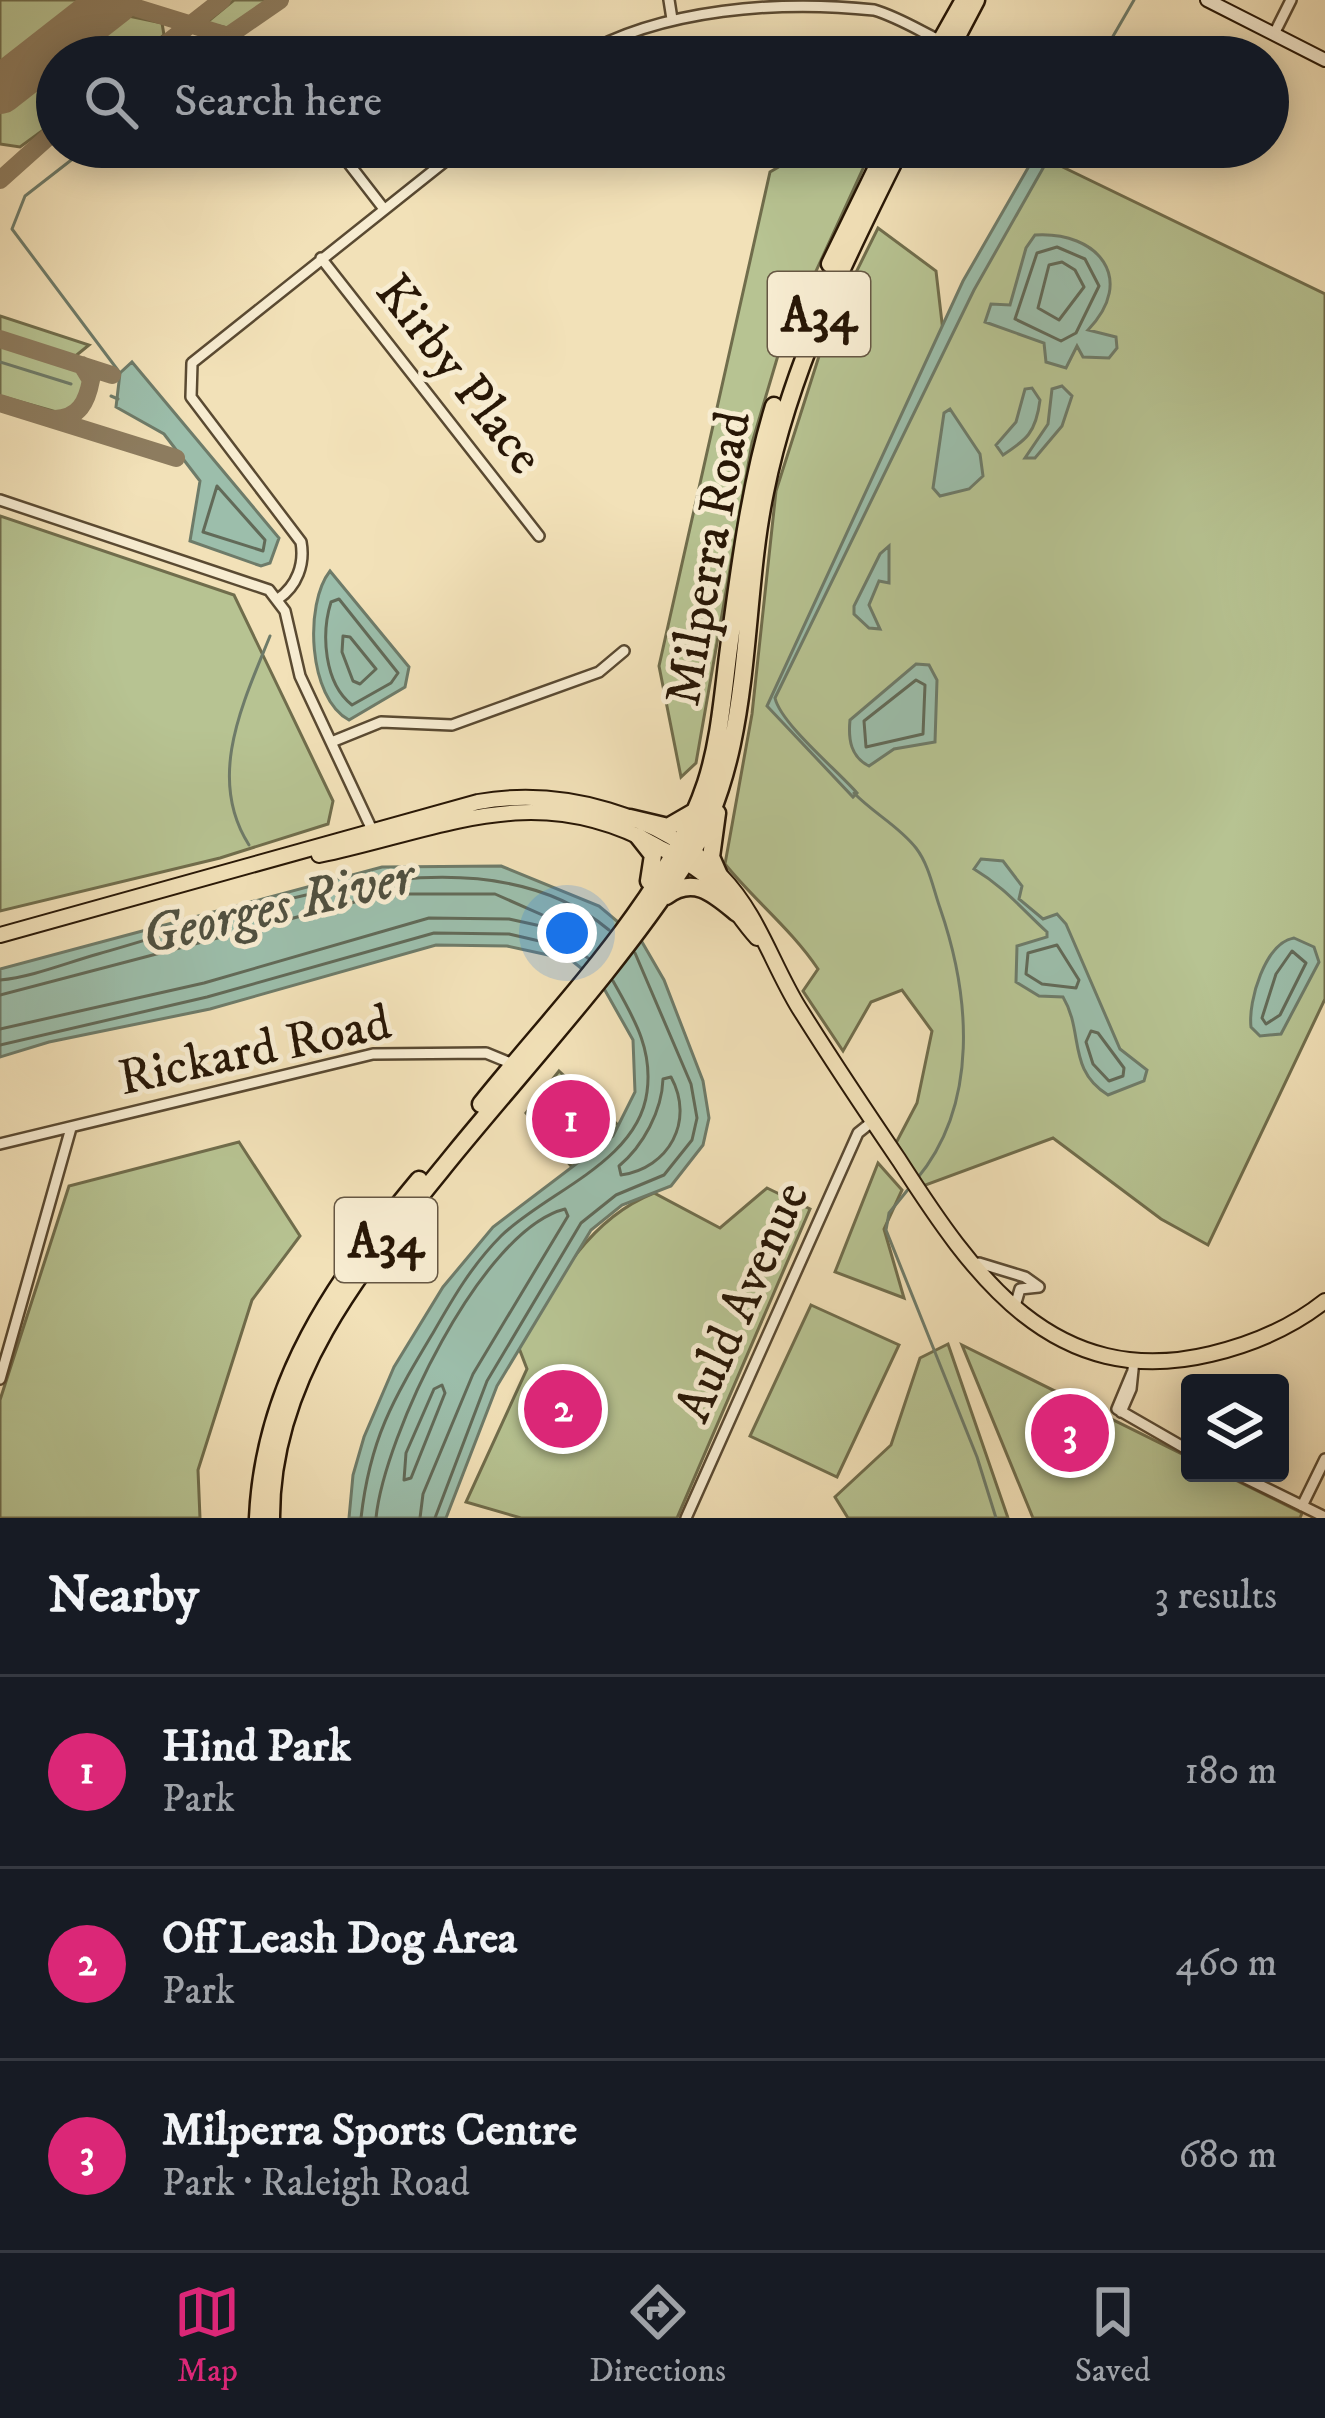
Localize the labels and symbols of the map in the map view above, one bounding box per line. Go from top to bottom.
street label: Kirby Place [361,262,557,488]
road number: A34 [768,272,870,356]
street label: Milperra Road [652,406,766,711]
water label: Georges River [135,843,424,971]
your location [537,903,597,963]
street label: Rickard Road [113,991,397,1111]
pin: 1 [532,1074,610,1164]
street label: Auld Avenue [661,1172,824,1432]
road number: A34 [335,1198,437,1282]
pin: 2 [524,1364,602,1454]
pin: 3 [1031,1388,1109,1478]

